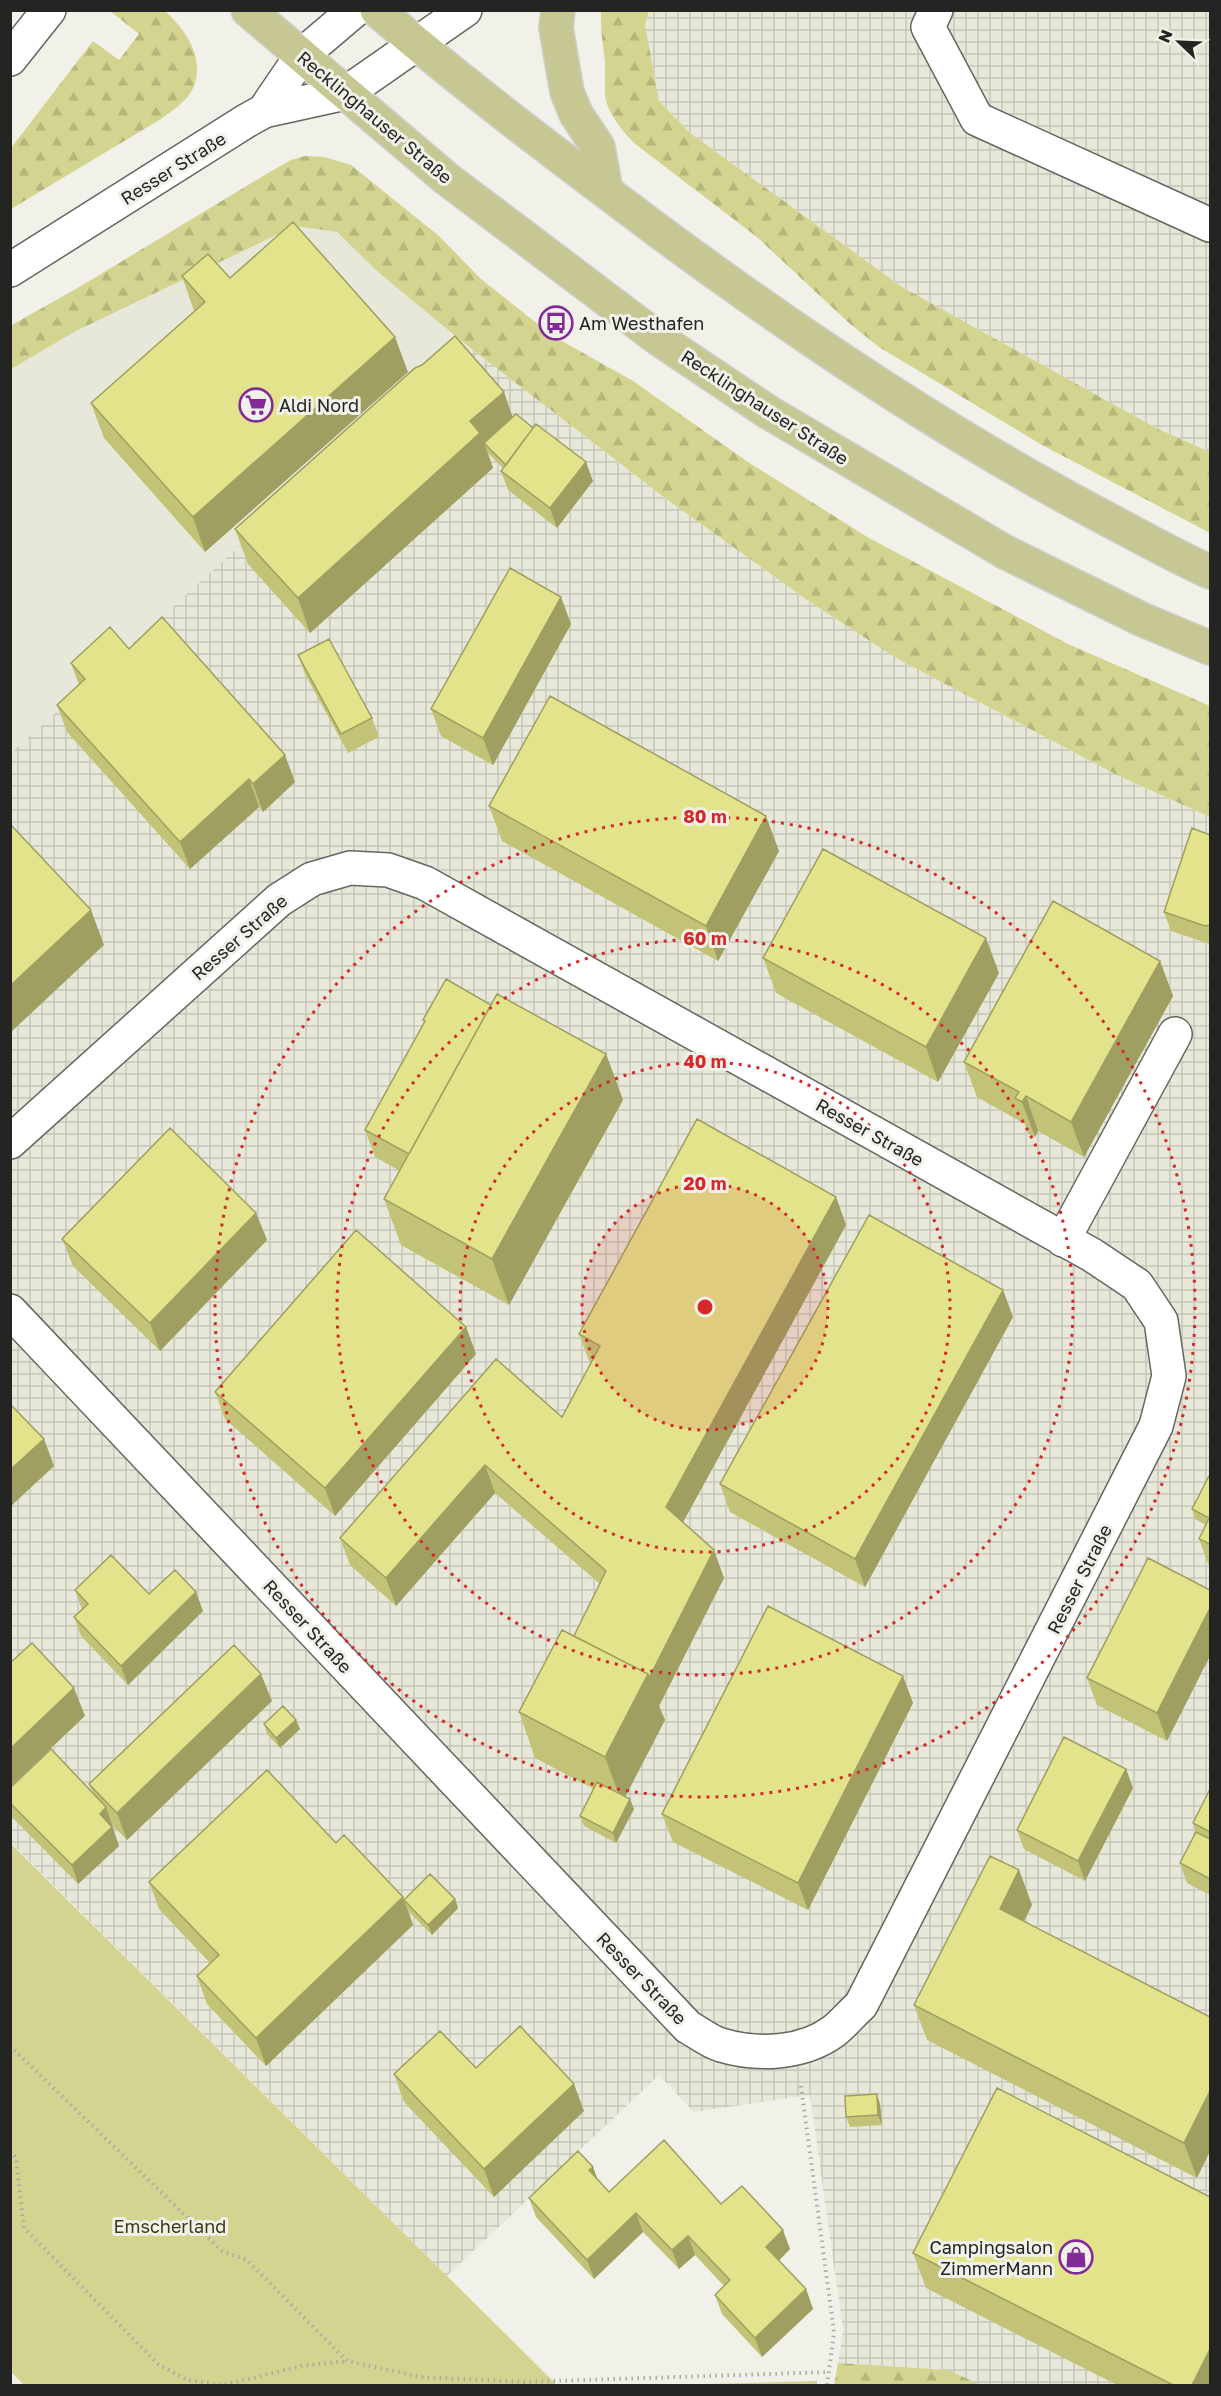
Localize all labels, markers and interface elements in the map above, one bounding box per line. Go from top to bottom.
north arrow [1149,12,1209,72]
text: N [1154,27,1177,46]
street label: Recklinghauser Straße [293,46,457,188]
street label: Resser Straße [116,127,230,209]
bus stop icon: Am Westhafen [538,305,574,341]
place label: Am Westhafen [579,312,704,334]
street label: Recklinghauser Straße [677,345,853,469]
supermarket icon: Aldi Nord [238,387,274,423]
place label: Aldi Nord [279,394,359,416]
text: 80 m [683,805,727,827]
street label: Resser Straße [187,889,291,985]
text: 60 m [683,927,727,949]
text: 40 m [683,1050,727,1072]
street label: Resser Straße [812,1093,928,1171]
text: 20 m [684,1172,726,1194]
centre of rings [695,1297,715,1317]
street label: Resser Straße [1042,1521,1116,1637]
street label: Resser Straße [259,1575,357,1677]
street label: Resser Straße [592,1927,692,2029]
park label: Emscherland [114,2215,226,2237]
place label: Campingsalon ZimmerMann [929,2236,1053,2279]
shop icon: Campingsalon ZimmerMann [1058,2239,1094,2275]

